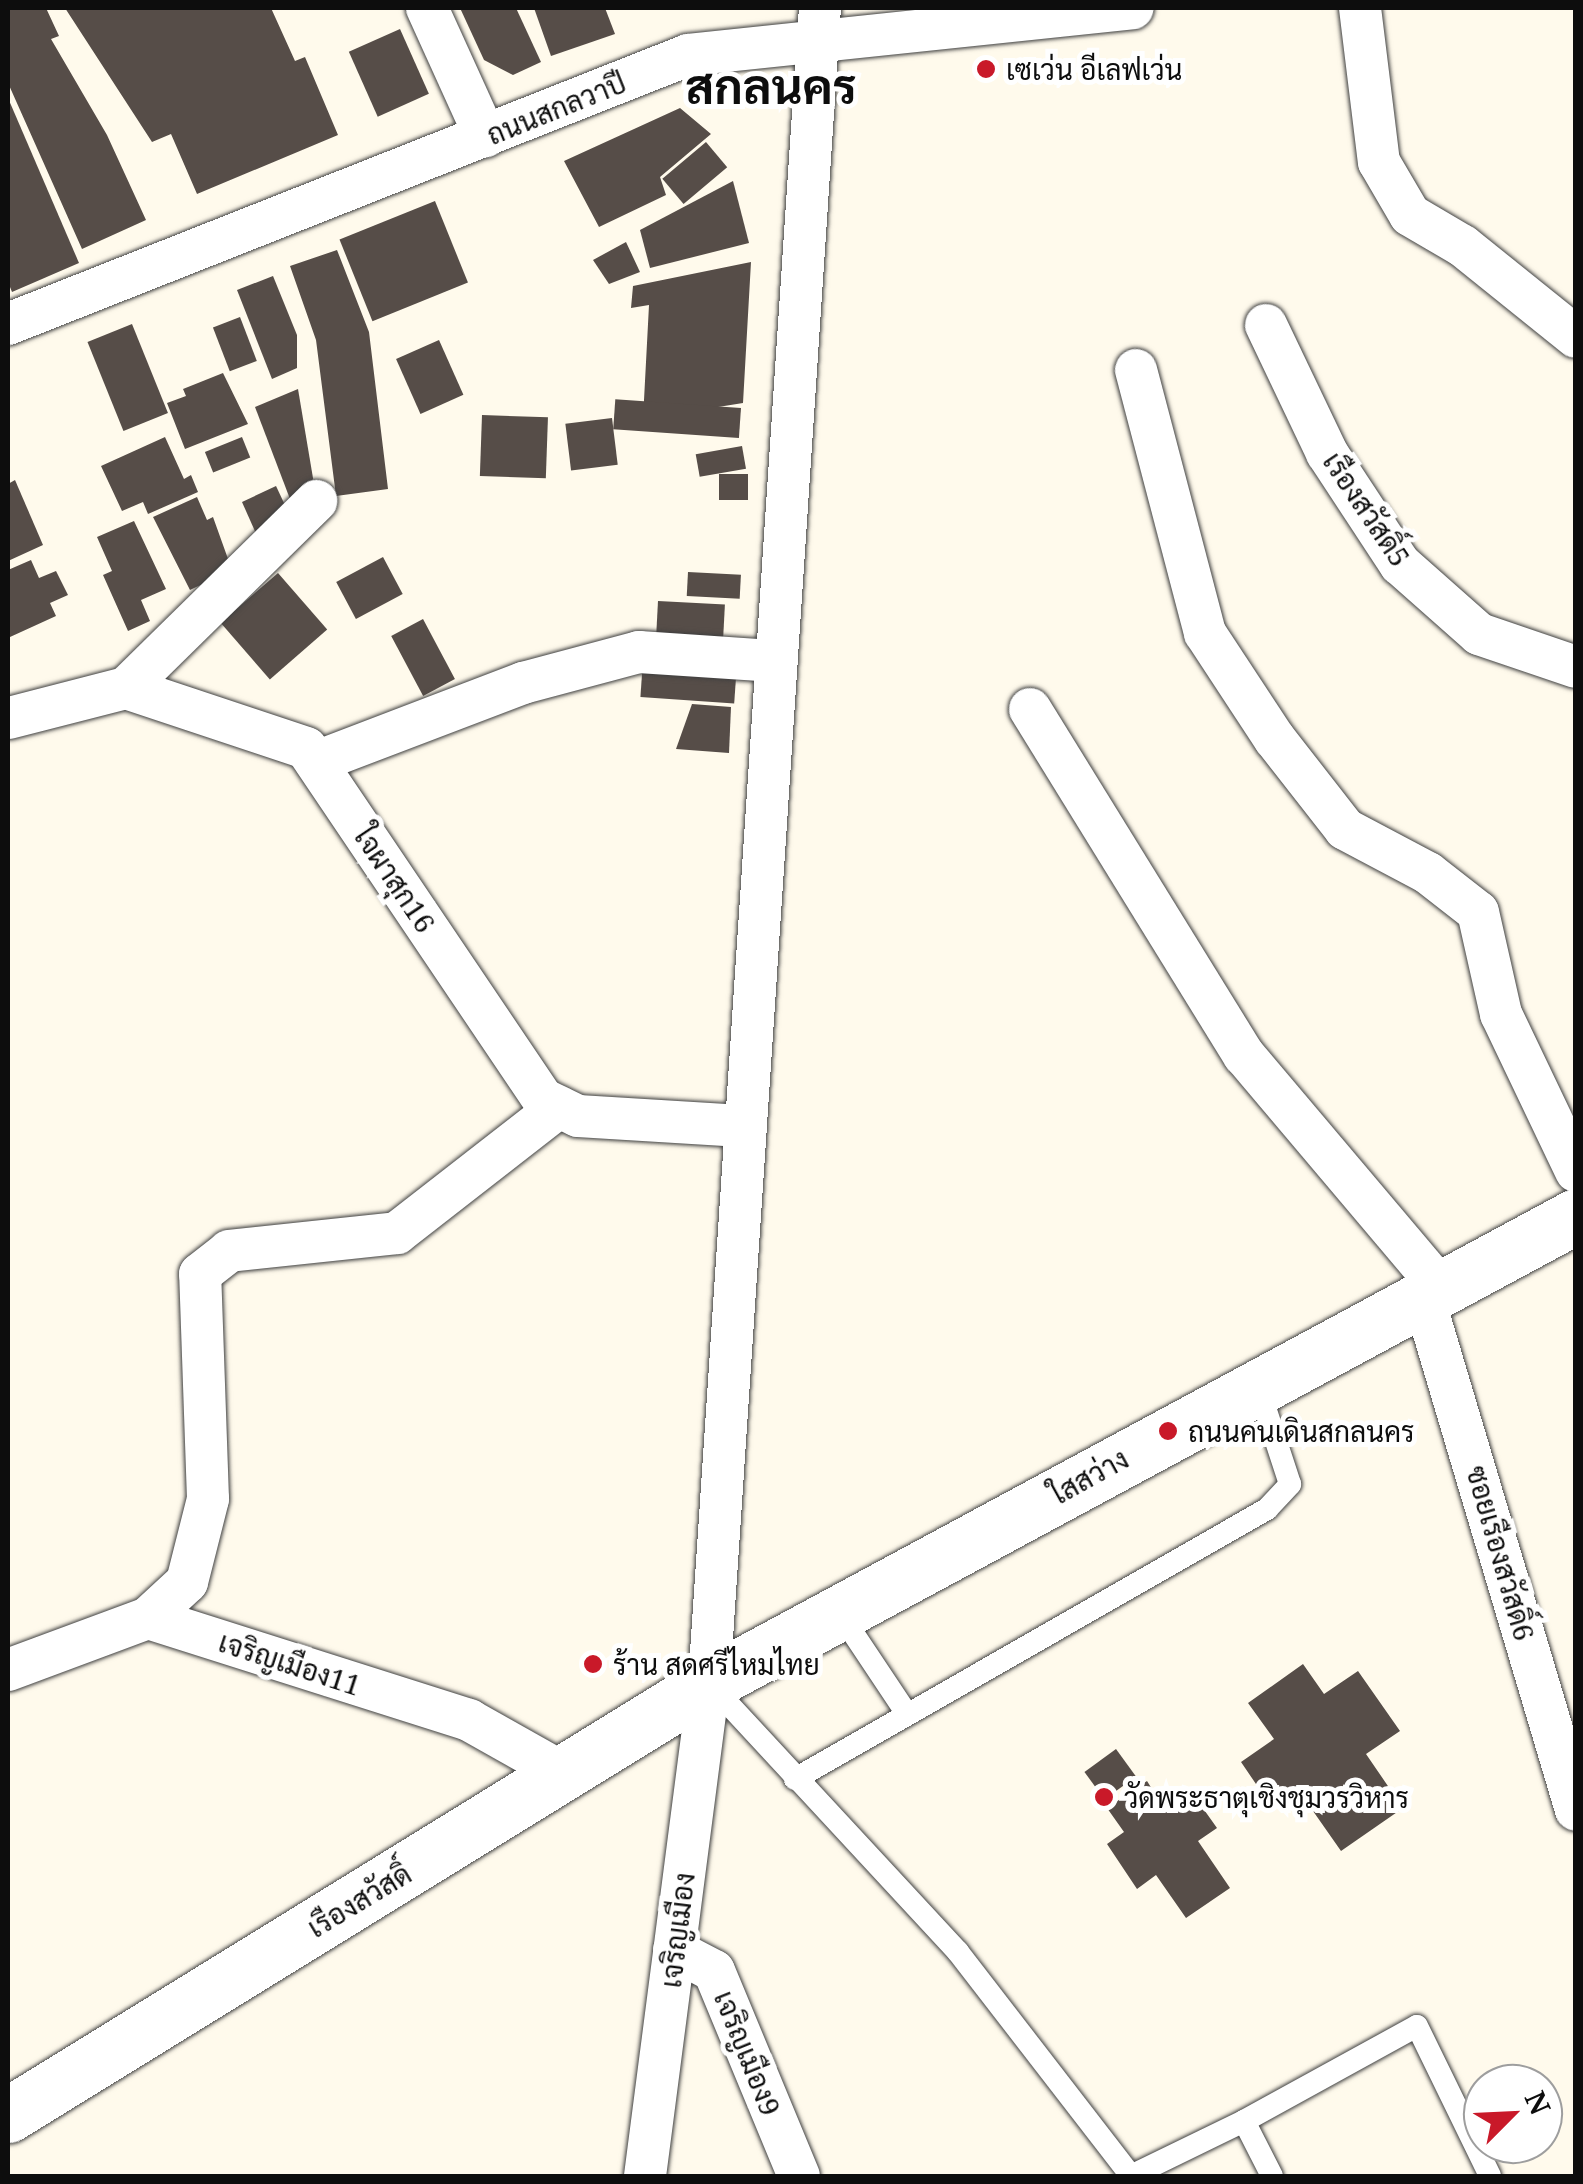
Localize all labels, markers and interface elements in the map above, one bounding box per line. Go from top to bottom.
place label: เซเว่น อีเลฟเว่น [1006,52,1182,86]
district label: สกลนคร [685,57,857,115]
marker: เซเว่น อีเลฟเว่น [975,58,997,80]
street label: ถนนสกลวาปี [482,65,630,151]
street label: เรืองสวัสดิ์5 [1317,446,1417,572]
street label: ใจผาสุก16 [347,820,443,938]
place label: ถนนคนเดินสกลนคร [1188,1414,1415,1448]
marker: ถนนคนเดินสกลนคร [1157,1420,1179,1442]
street label: ใสสว่าง [1044,1441,1134,1511]
street label: ซอยเรืองสวัสดิ์6 [1460,1462,1542,1644]
street label: เจริญเมือง11 [215,1624,365,1702]
place label: ร้าน สดศรีไหมไทย [613,1647,820,1681]
marker: ร้าน สดศรีไหมไทย [582,1653,604,1675]
place label: วัดพระธาตุเชิงชุมวรวิหาร [1124,1780,1409,1814]
marker: วัดพระธาตุเชิงชุมวรวิหาร [1093,1786,1115,1808]
street label: เรืองสวัสดิ์ [301,1856,417,1944]
street label: เจริญเมือง [653,1870,701,1990]
street label: เจริญเมือง9 [708,1986,788,2120]
north arrow [1463,2064,1563,2164]
text: N [1517,2085,1560,2120]

